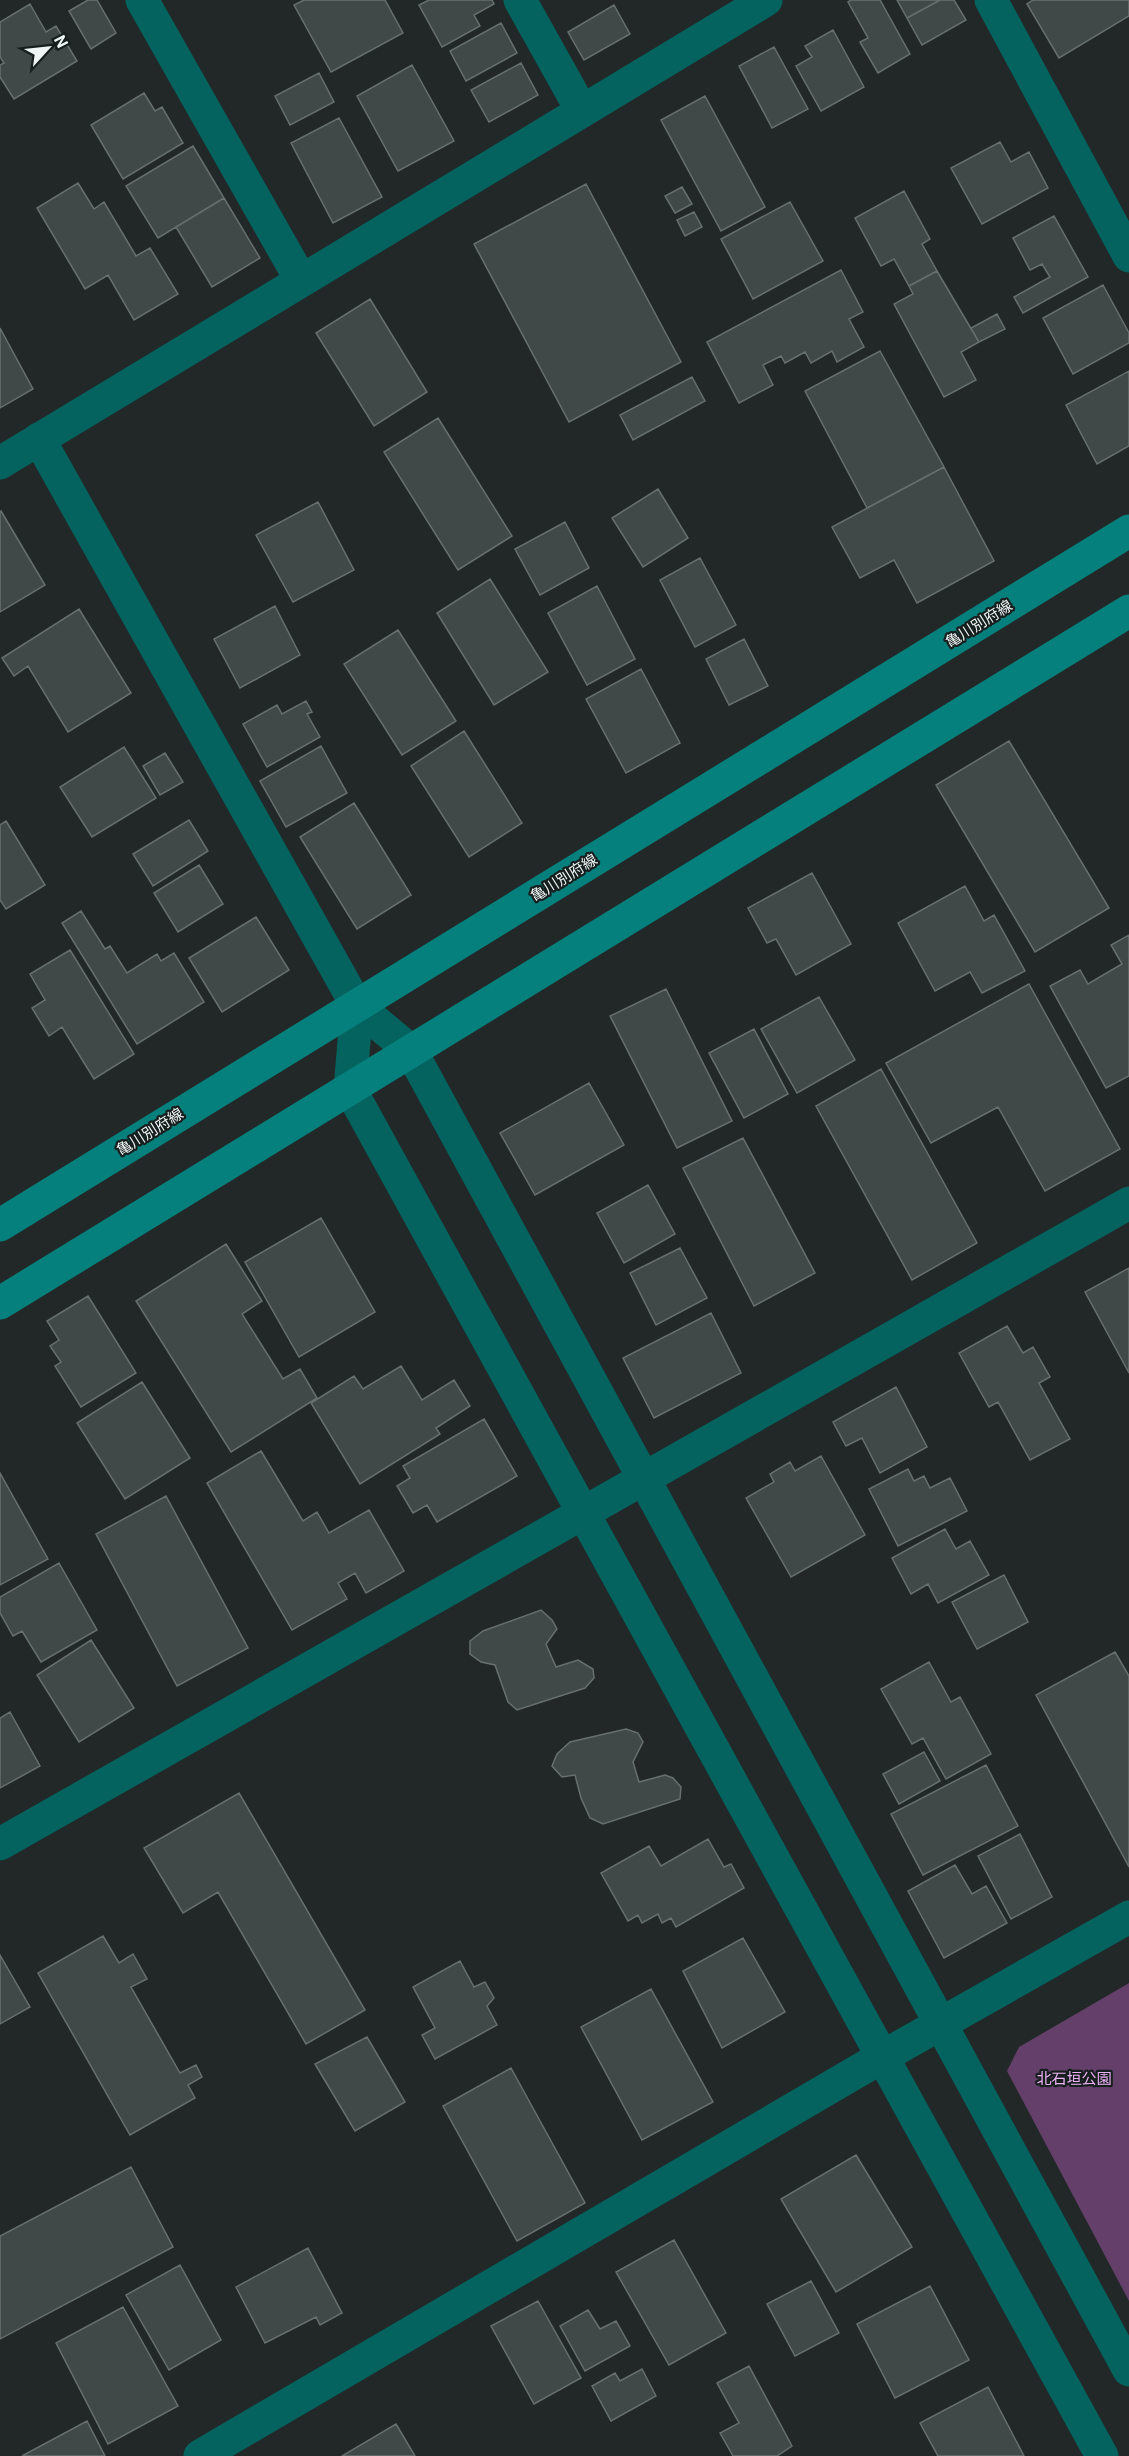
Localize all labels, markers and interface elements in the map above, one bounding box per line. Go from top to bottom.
north arrow [18,18,78,78]
text: N [50,32,72,51]
street label: 亀川別府線 [942,596,1016,652]
street label: 亀川別府線 [527,850,601,906]
street label: 亀川別府線 [113,1104,187,1160]
park label: 北石垣公園 [1036,2070,1112,2088]

